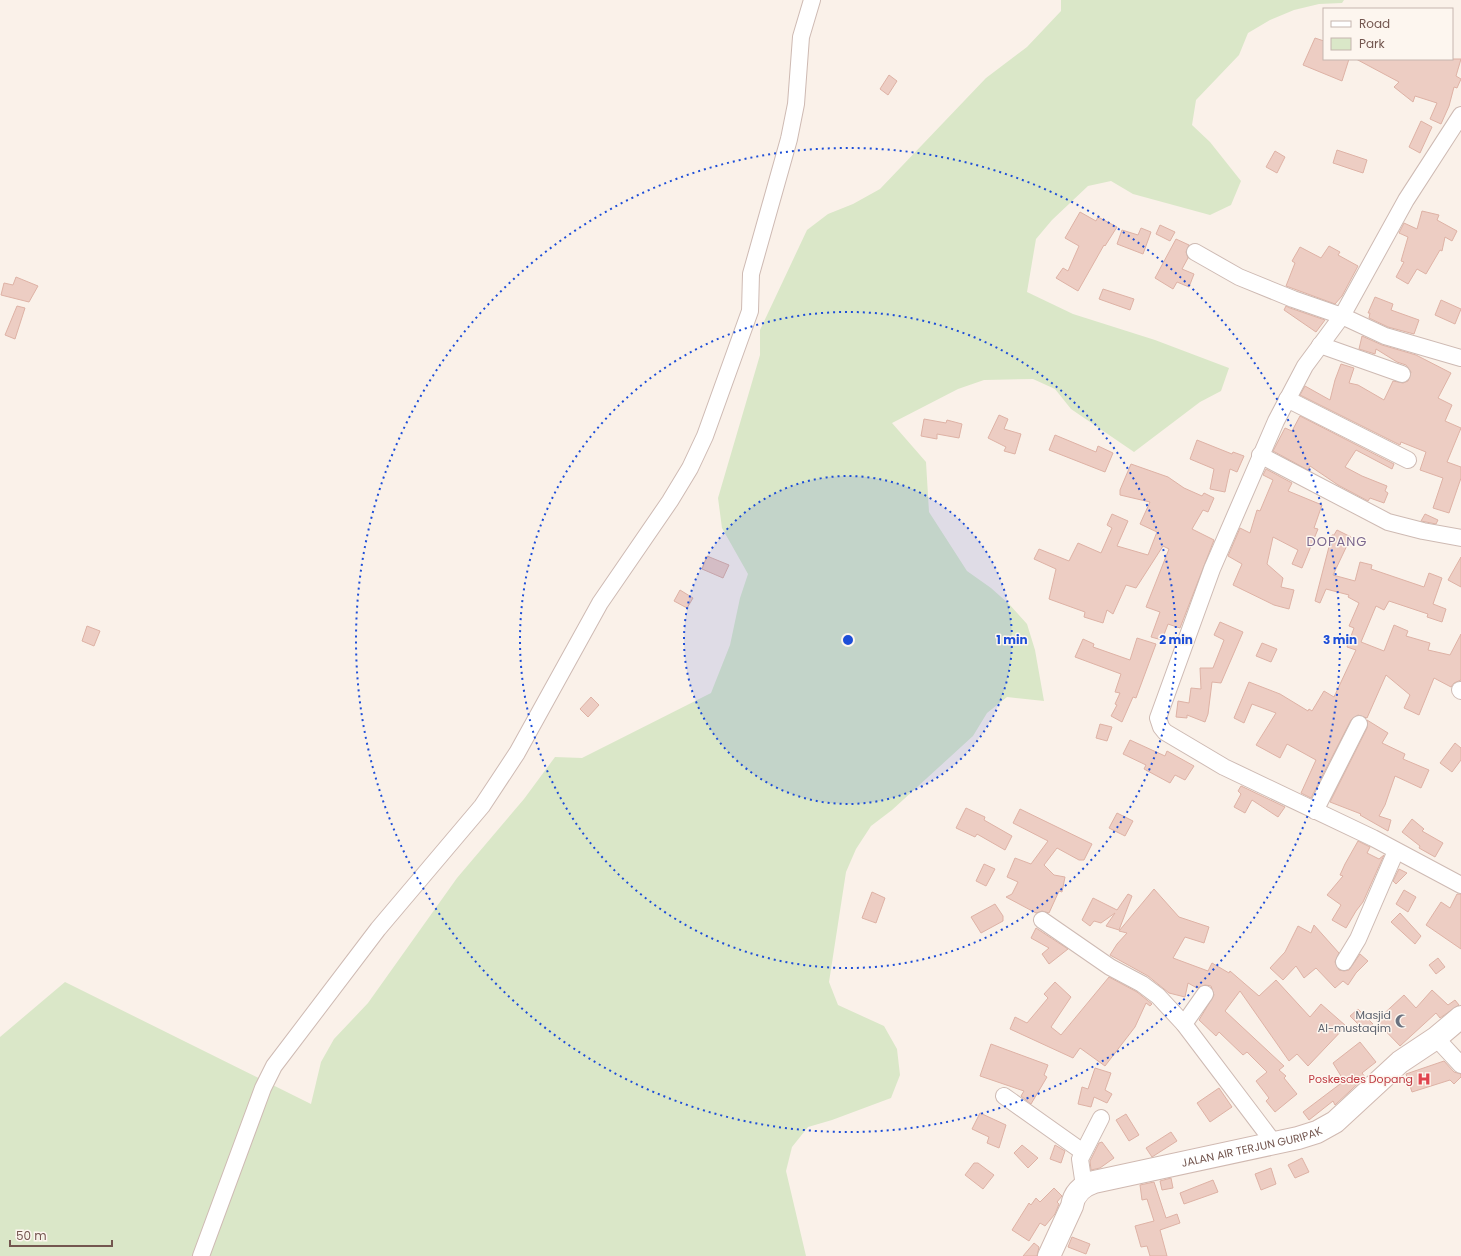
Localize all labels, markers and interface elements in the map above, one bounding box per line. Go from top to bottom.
legend [1323,8,1453,60]
text: Road [1359,15,1390,32]
text: Park [1359,35,1386,52]
district label: DOPANG [1307,532,1367,551]
text: 1 min [996,631,1028,648]
text: 2 min [1159,631,1193,648]
text: 3 min [1323,631,1357,648]
centre of rings [841,633,855,647]
place label: Masjid Al-mustaqim [1318,1007,1391,1036]
mosque icon: Masjid Al-mustaqim [1394,1013,1410,1029]
place label: Poskesdes Dopang [1309,1071,1413,1087]
hospital icon: Poskesdes Dopang [1416,1071,1432,1087]
street label: JALAN AIR TERJUN GURIPAK [1180,1122,1326,1171]
scale bar [10,1222,112,1248]
text: 50 m [16,1227,47,1244]

